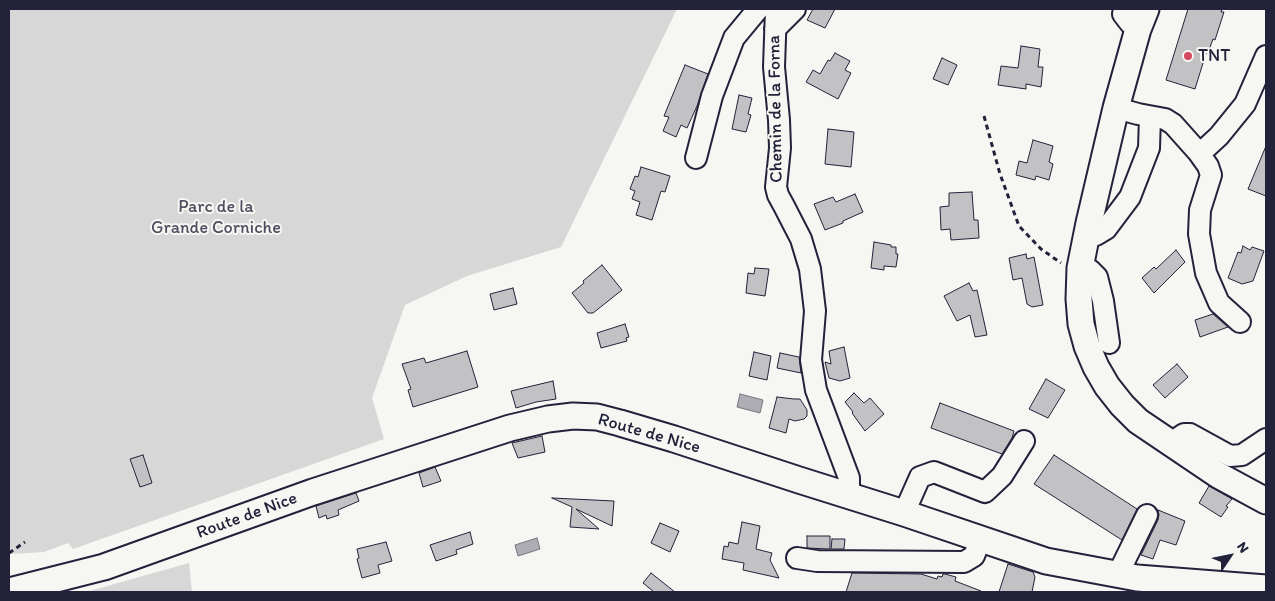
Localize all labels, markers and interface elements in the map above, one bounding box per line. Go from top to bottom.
street label: Chemin de la Forna [764,35,788,183]
place label: TNT [1198,45,1230,67]
marker: TNT [1182,50,1194,62]
park label: Parc de la Grande Corniche [151,196,281,238]
street label: Route de Nice [595,409,703,459]
street label: Route de Nice [194,488,300,544]
north arrow [1205,531,1255,581]
text: N [1233,539,1253,556]

